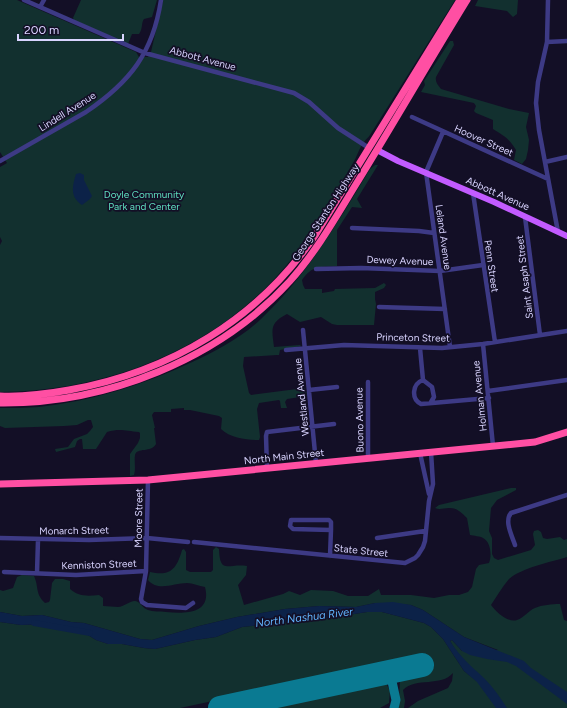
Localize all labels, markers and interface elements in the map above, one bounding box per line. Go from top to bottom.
scale bar [18,16,123,42]
text: 200 m [24,23,59,37]
street label: Abbott Avenue [168,43,238,74]
street label: Lindell Avenue [36,88,99,134]
street label: Hoover Street [452,122,516,159]
street label: George Stanton Highway [289,161,362,263]
street label: Abbott Avenue [464,174,532,213]
park label: Doyle Community Park and Center [104,188,185,213]
street label: Leland Avenue [432,204,455,271]
street label: Saint Asaph Street [513,234,536,319]
street label: Penn Street [481,239,502,293]
street label: Dewey Avenue [366,253,434,268]
street label: Princeton Street [376,330,450,345]
street label: Westland Avenue [291,357,312,436]
street label: Holman Avenue [469,359,490,432]
street label: Buono Avenue [352,387,367,453]
street label: North Main Street [243,446,325,467]
street label: Moore Street [131,488,146,548]
street label: Monarch Street [39,523,109,538]
street label: State Street [333,541,389,560]
street label: Kenniston Street [61,557,137,572]
water label: North Nashua River [255,605,355,630]

